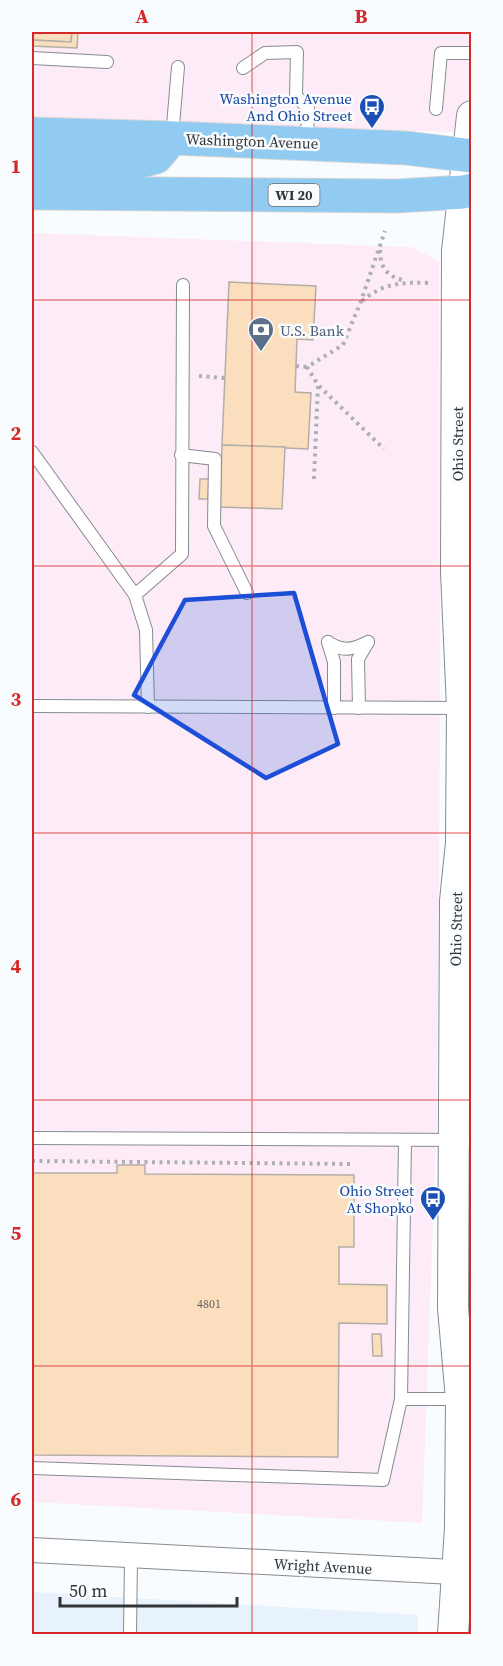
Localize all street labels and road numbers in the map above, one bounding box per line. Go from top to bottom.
street label: Washington Avenue [185,128,319,154]
road number: WI 20 [268,184,320,206]
street label: Ohio Street [447,407,468,481]
street label: Ohio Street [445,891,467,966]
street label: Wright Avenue [273,1553,373,1579]

